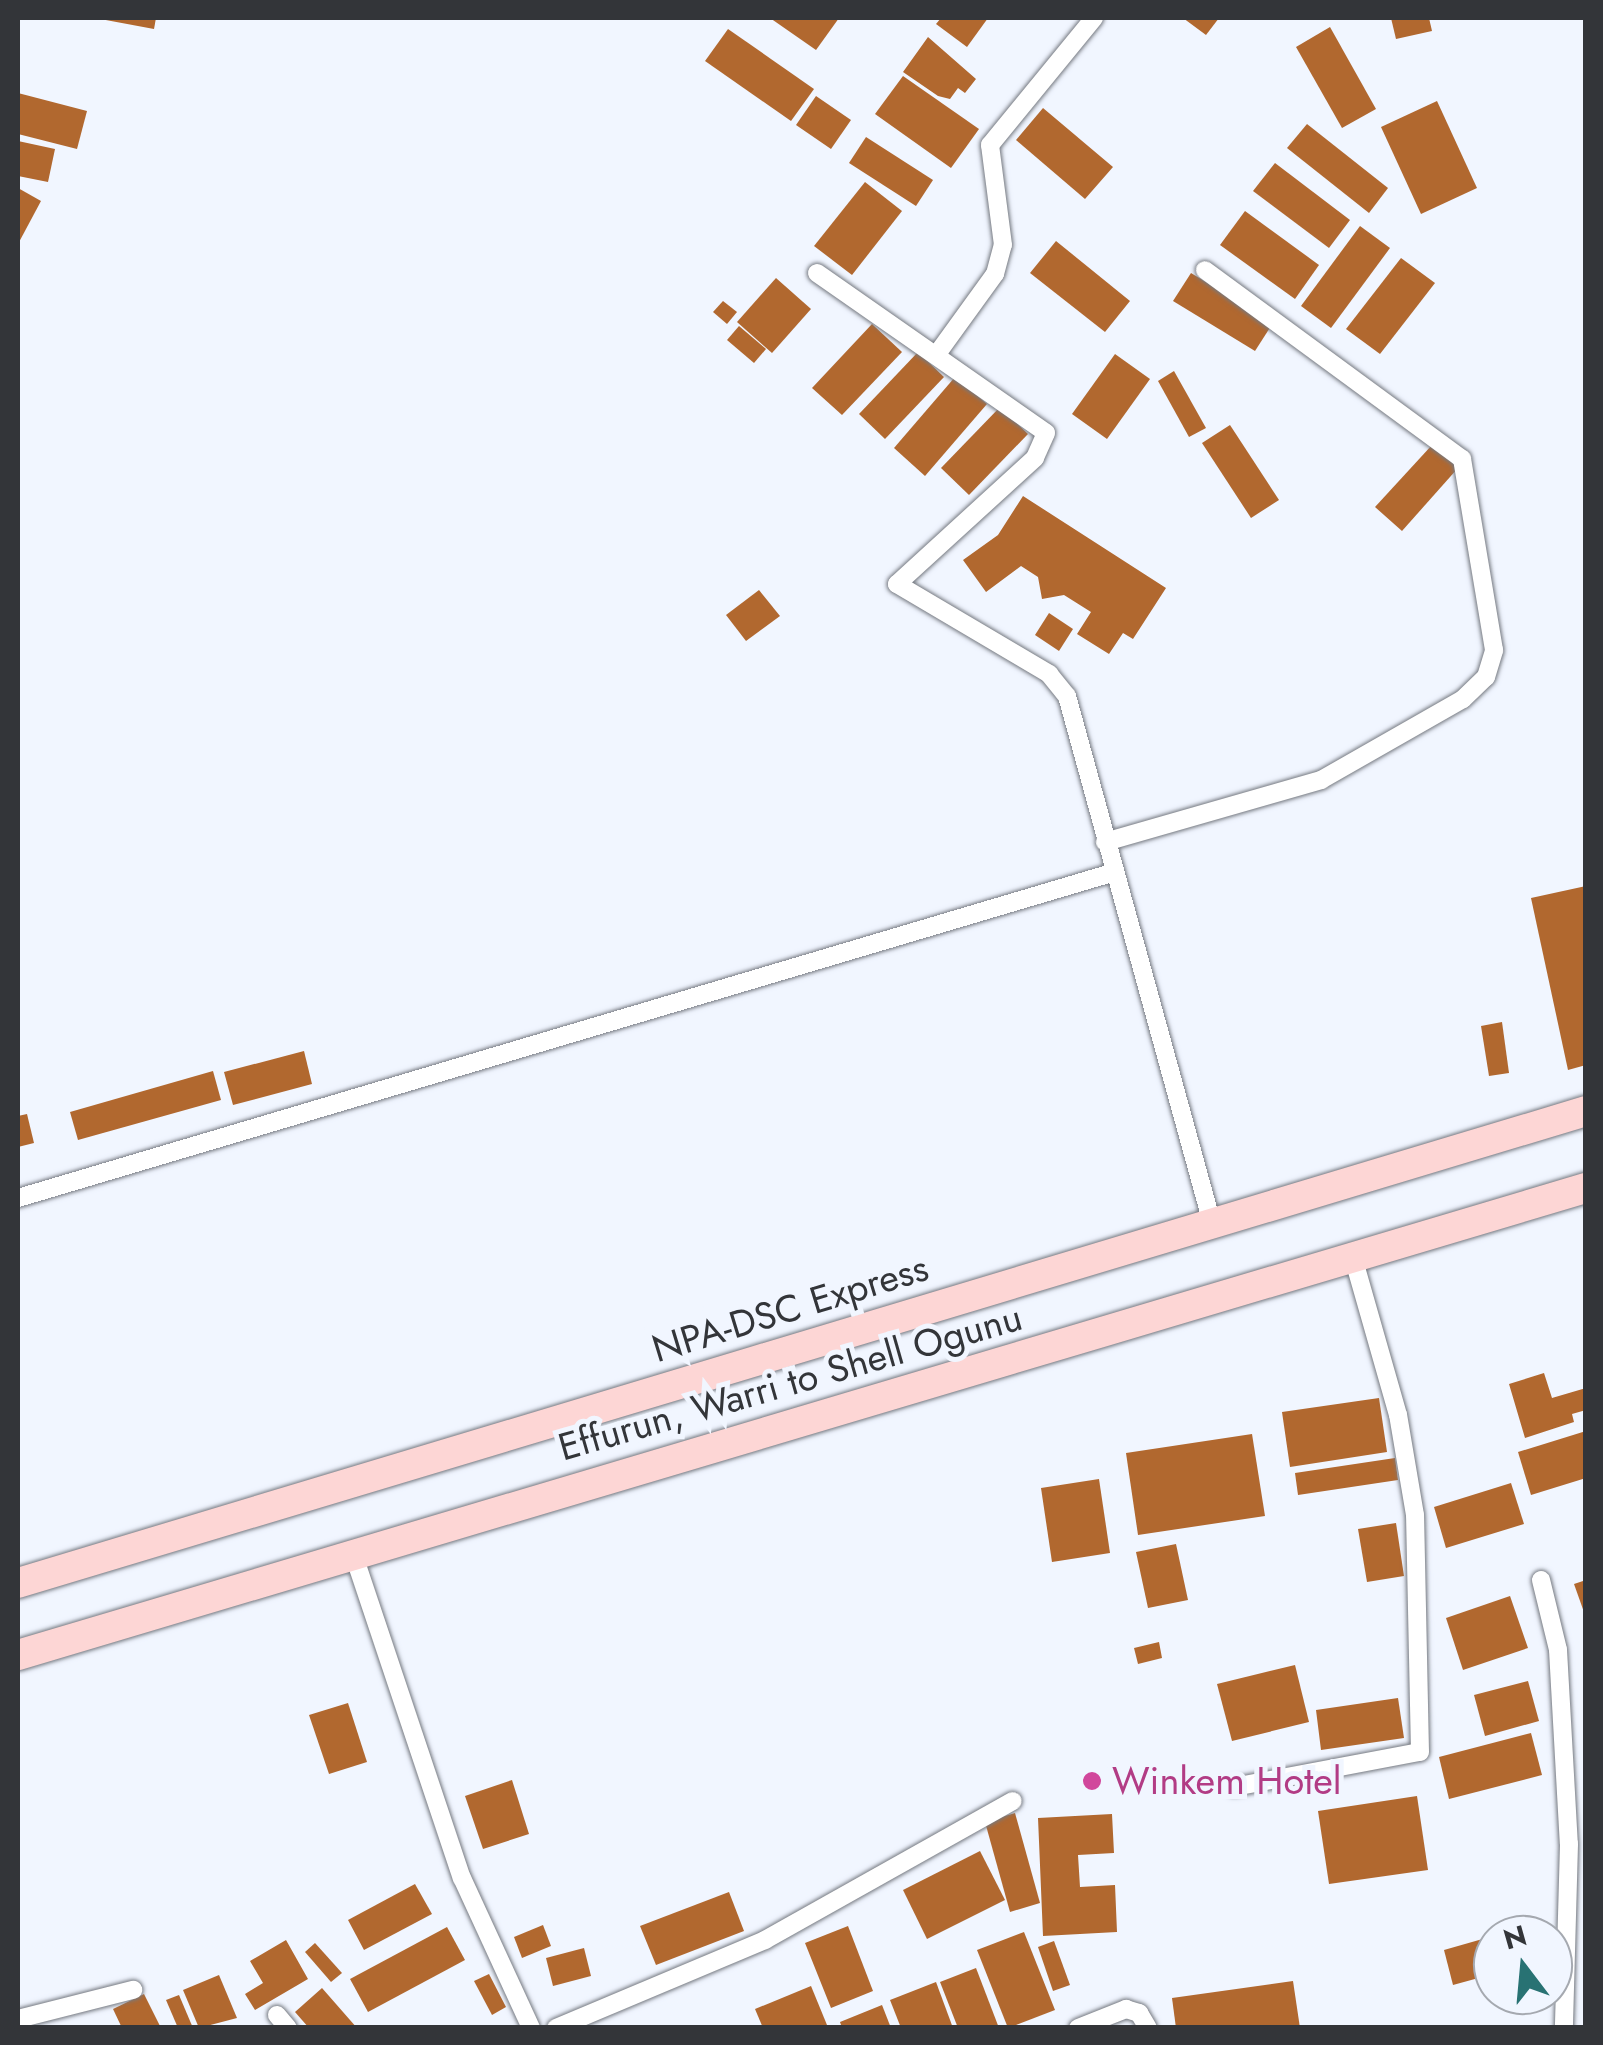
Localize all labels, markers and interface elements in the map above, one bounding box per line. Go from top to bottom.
street label: NPA-DSC Express [647,1244,933,1372]
street label: Effurun, Warri to Shell Ogunu [553,1294,1027,1470]
place label: Winkem Hotel [1112,1758,1342,1804]
marker: Winkem Hotel [1081,1770,1103,1792]
north arrow [1473,1915,1573,2015]
text: N [1499,1915,1531,1960]

